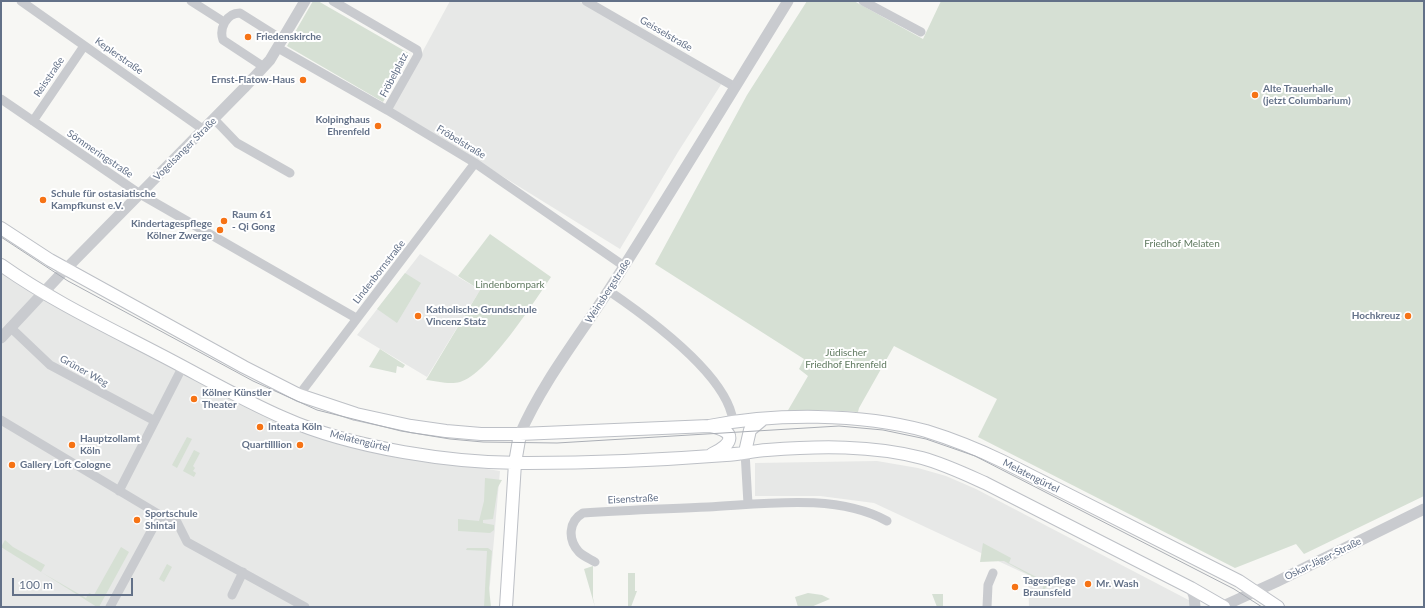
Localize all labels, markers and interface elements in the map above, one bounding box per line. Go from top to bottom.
street label: Geisselstraße [638,14,694,54]
place label: Friedenskirche [256,31,321,43]
marker: Friedenskirche [243,32,253,42]
street label: Keplerstraße [93,35,145,77]
street label: Fröbelplatz [377,51,411,99]
street label: Reisstraße [31,55,67,99]
place label: Ernst-Flatow-Haus [211,74,295,86]
marker: Ernst-Flatow-Haus [298,75,308,85]
place label: Alte Trauerhalle (jetzt Columbarium) [1263,83,1351,106]
marker: Alte Trauerhalle (jetzt Columbarium) [1250,90,1260,100]
place label: Kolpinghaus Ehrenfeld [315,114,370,138]
street label: Vogelsanger Straße [151,115,219,183]
marker: Kolpinghaus Ehrenfeld [373,121,383,131]
street label: Fröbelstraße [434,123,488,161]
street label: Sömmeringstraße [65,127,135,181]
place label: Schule für ostasiatische Kampfkunst e.V. [51,188,156,212]
marker: Schule für ostasiatische Kampfkunst e.V. [38,195,48,205]
place label: Raum 61 - Qi Gong [232,209,275,232]
marker: Raum 61 - Qi Gong [219,216,229,226]
place label: Kindertagespflege Kölner Zwerge [131,218,212,242]
marker: Kindertagespflege Kölner Zwerge [215,225,225,235]
street label: Lindenbornstraße [350,238,408,306]
park label: Friedhof Melaten [1144,238,1220,250]
street label: Weinsbergstraße [583,256,633,326]
park label: Lindenbornpark [475,279,545,291]
place label: Katholische Grundschule Vincenz Statz [426,304,537,328]
place label: Hochkreuz [1352,310,1400,322]
marker: Katholische Grundschule Vincenz Statz [413,311,423,321]
marker: Hochkreuz [1403,311,1413,321]
park label: Jüdischer Friedhof Ehrenfeld [805,347,887,370]
street label: Grüner Weg [58,353,110,389]
place label: Kölner Künstler Theater [202,387,271,410]
marker: Kölner Künstler Theater [189,394,199,404]
place label: Inteata Köln [268,421,322,433]
marker: Inteata Köln [255,422,265,432]
street label: Melatengürtel [329,428,391,454]
place label: Hauptzollamt Köln [80,433,140,456]
place label: Quartilllion [242,439,292,451]
marker: Hauptzollamt Köln [67,440,77,450]
marker: Quartilllion [295,440,305,450]
street label: Melatengürtel [1001,457,1061,495]
place label: Gallery Loft Cologne [20,459,111,471]
marker: Gallery Loft Cologne [7,460,17,470]
street label: Eisenstraße [607,492,659,506]
place label: Sportschule Shintai [145,508,198,532]
marker: Sportschule Shintai [132,515,142,525]
street label: Oskar-Jäger-Straße [1283,535,1363,583]
scale bar [14,570,135,596]
place label: Tagespflege Braunsfeld [1023,575,1075,598]
text: 100 m [19,577,53,592]
place label: Mr. Wash [1096,578,1139,590]
marker: Mr. Wash [1083,579,1093,589]
marker: Tagespflege Braunsfeld [1010,582,1020,592]

